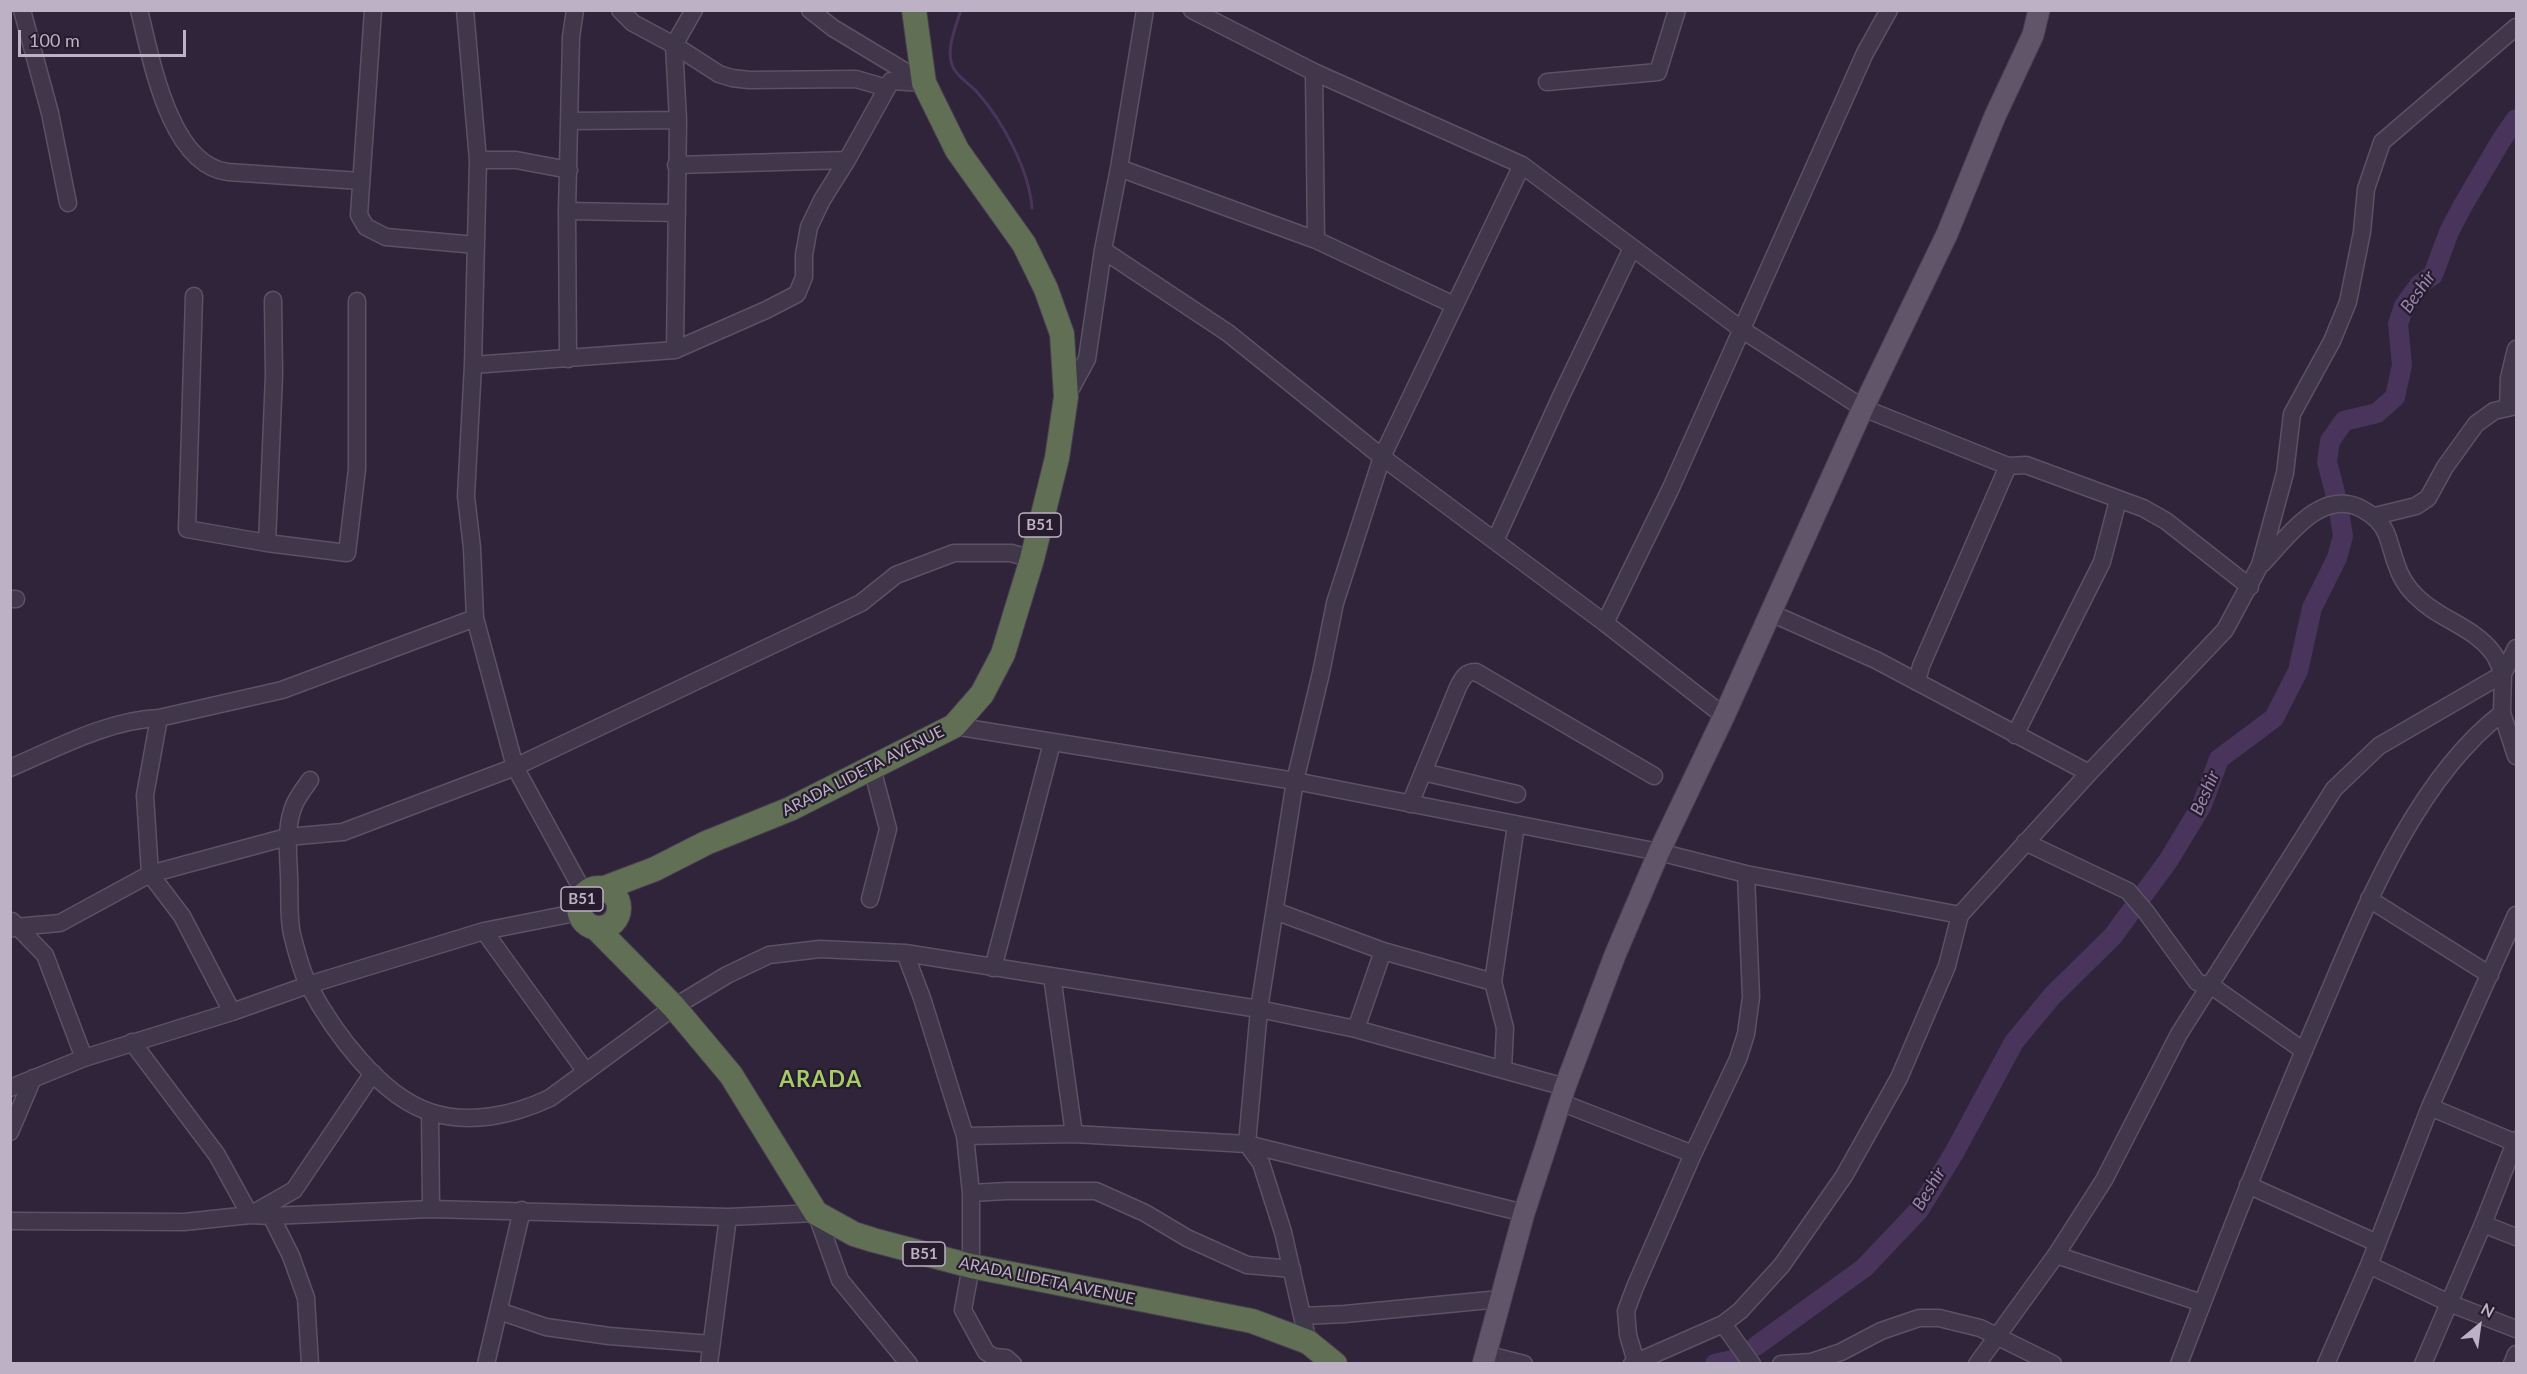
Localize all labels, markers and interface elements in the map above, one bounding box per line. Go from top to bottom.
scale bar [21,18,189,56]
text: 100 m [29,29,80,51]
water label: Beshir [2396,267,2440,317]
road number: B51 [1019,513,1061,537]
street label: ARADA LIDETA AVENUE [779,722,947,820]
water label: Beshir [2186,767,2224,819]
road number: B51 [561,887,603,911]
district label: ARADA [779,1067,863,1093]
water label: Beshir [1908,1164,1950,1214]
road number: B51 [903,1242,945,1266]
street label: ARADA LIDETA AVENUE [957,1253,1137,1309]
north arrow [2449,1296,2509,1356]
text: N [2478,1299,2498,1321]

